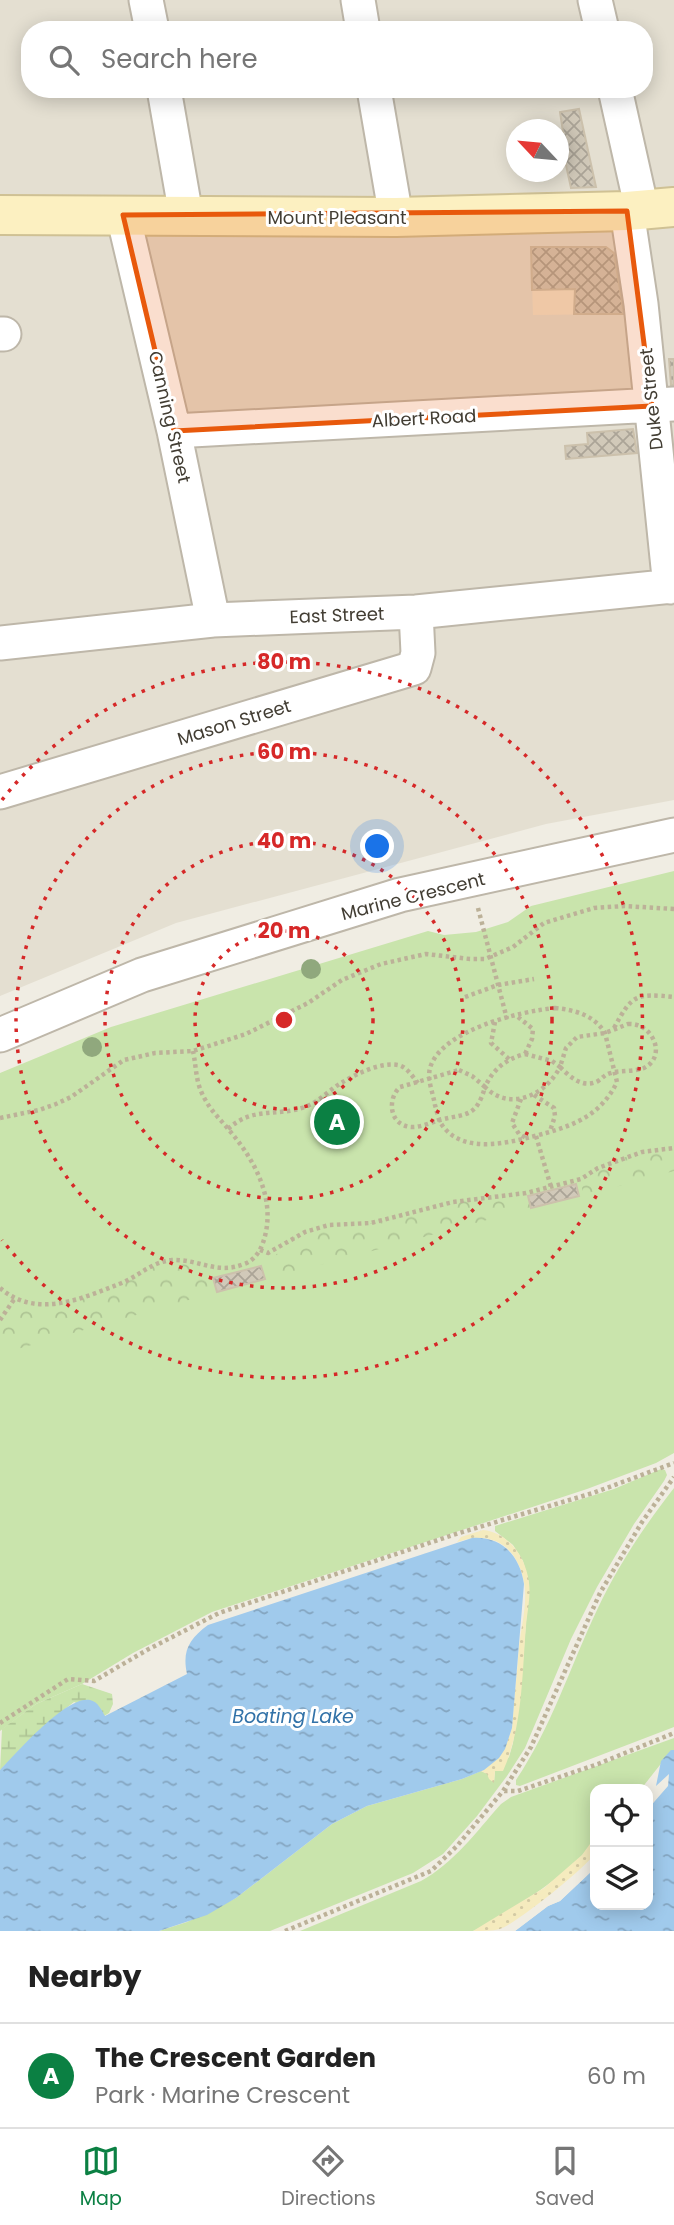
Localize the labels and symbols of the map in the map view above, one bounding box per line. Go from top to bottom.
north arrow [506,119,569,182]
street label: Mount Pleasant [267,205,407,230]
street label: Duke Street [633,347,669,451]
street label: Canning Street [143,349,197,485]
street label: Albert Road [371,403,477,433]
street label: East Street [289,601,385,629]
text: 80 m [257,647,311,676]
street label: Mason Street [174,693,294,751]
text: 60 m [257,737,311,766]
text: 40 m [257,826,311,855]
your location [360,829,394,863]
street label: Marine Crescent [338,866,488,926]
text: 20 m [258,916,310,945]
centre of rings [272,1008,296,1032]
pin: A [314,1096,360,1148]
water label: Boating Lake [232,1703,354,1730]

